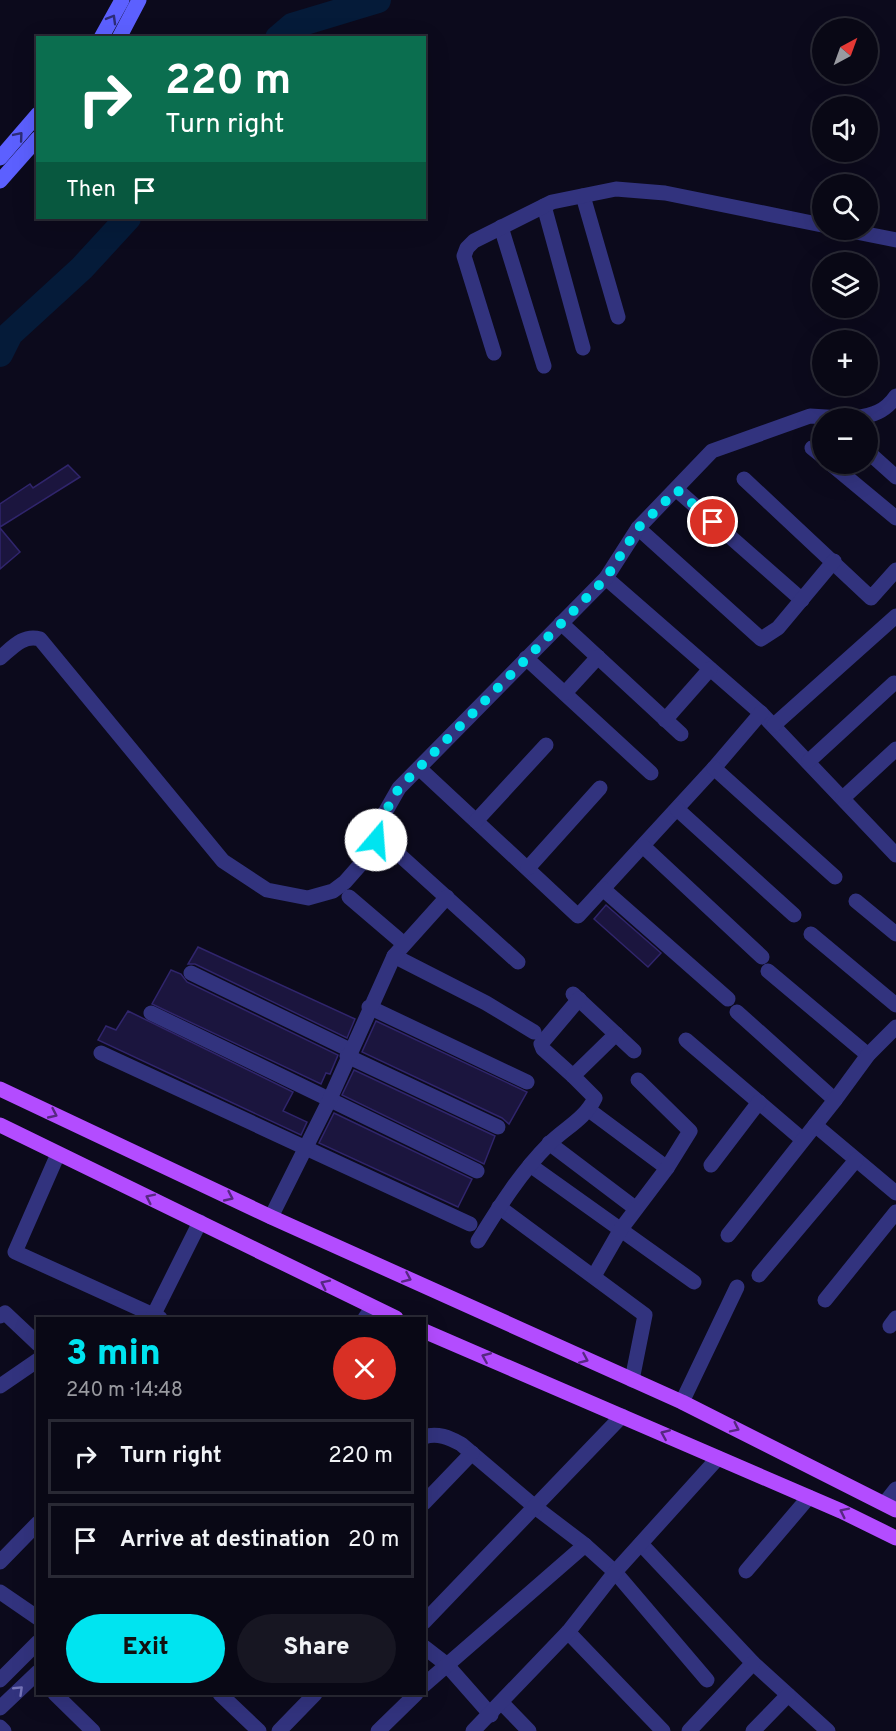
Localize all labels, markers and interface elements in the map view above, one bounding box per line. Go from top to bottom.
one-way arrow [105,15,117,25]
north arrow [812,18,878,84]
map controls [812,18,878,474]
text: 220 m [165,56,291,109]
icon: right [66,60,144,138]
button: sound [812,96,878,162]
text: Turn right [165,108,284,142]
one-way arrow [12,132,23,143]
icon: arrive [128,174,161,207]
button: search [812,174,878,240]
text: Then [66,177,116,204]
button: layers [812,252,878,318]
button: + [812,330,878,396]
button: − [812,408,878,474]
pin [687,496,738,547]
icon: arrive [696,505,729,538]
position arrow [344,808,408,872]
one-way arrow [46,1106,57,1118]
one-way arrow [223,1189,234,1201]
one-way arrow [145,1193,156,1205]
one-way arrow [400,1271,411,1283]
one-way arrow [320,1280,331,1291]
text: 3 min [66,1332,161,1378]
button: close [333,1337,396,1400]
one-way arrow [578,1351,589,1363]
one-way arrow [481,1352,492,1364]
text: 240 m · 14:48 [66,1378,183,1404]
one-way arrow [728,1421,739,1433]
one-way arrow [660,1430,671,1442]
icon: right [69,1440,102,1473]
text: Turn right [120,1443,222,1470]
text: 220 m [328,1443,393,1470]
one-way arrow [839,1508,850,1520]
icon: arrive [69,1524,102,1557]
text: Arrive at destination [120,1527,330,1554]
text: 20 m [348,1527,399,1554]
button: Exit [66,1614,225,1683]
button: Share [237,1614,396,1683]
one-way arrow [11,1687,22,1698]

